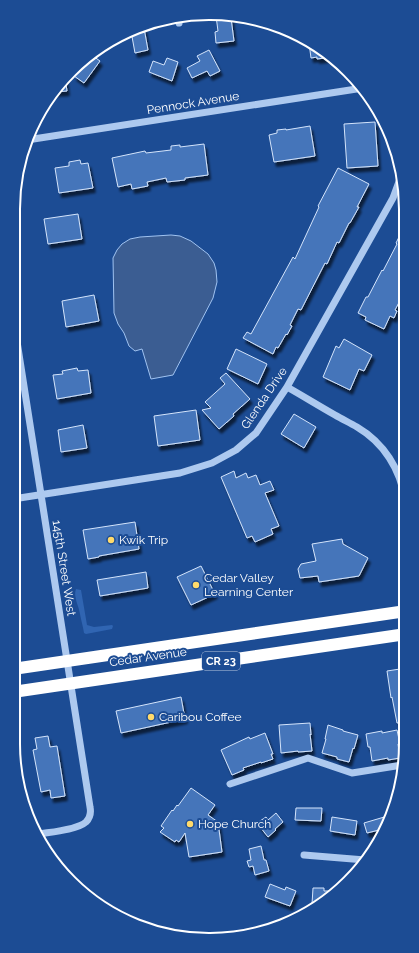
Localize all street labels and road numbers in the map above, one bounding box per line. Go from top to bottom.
street label: Pennock Avenue [146,89,240,117]
street label: Glenda Drive [238,364,290,432]
street label: 145th Street West [50,519,78,617]
street label: Cedar Avenue [108,645,188,669]
road number: CR 23 [202,652,240,670]

